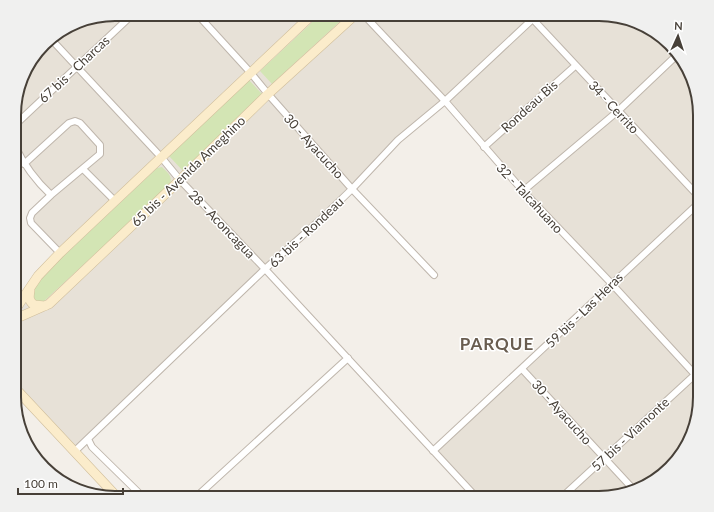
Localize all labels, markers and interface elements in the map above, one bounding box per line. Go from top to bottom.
north arrow [658,16,698,56]
text: N [674,19,683,32]
street label: 67 bis - Charcas [35,32,113,106]
street label: Rondeau Bis [497,76,561,136]
street label: 34 - Cerrito [585,77,643,137]
street label: 30 - Ayacucho [281,110,347,182]
street label: 65 bis - Avenida Ameghino [128,112,248,230]
street label: 32 - Talcahuano [493,160,567,236]
street label: 28 - Aconcagua [185,187,259,261]
street label: 63 bis - Rondeau [265,193,347,271]
street label: 59 bis - Las Heras [542,269,626,351]
district label: PARQUE [460,333,534,354]
street label: 30 - Ayacucho [529,376,595,448]
street label: 57 bis - Viamonte [588,394,672,474]
scale bar [18,470,123,496]
text: 100 m [24,476,58,491]

